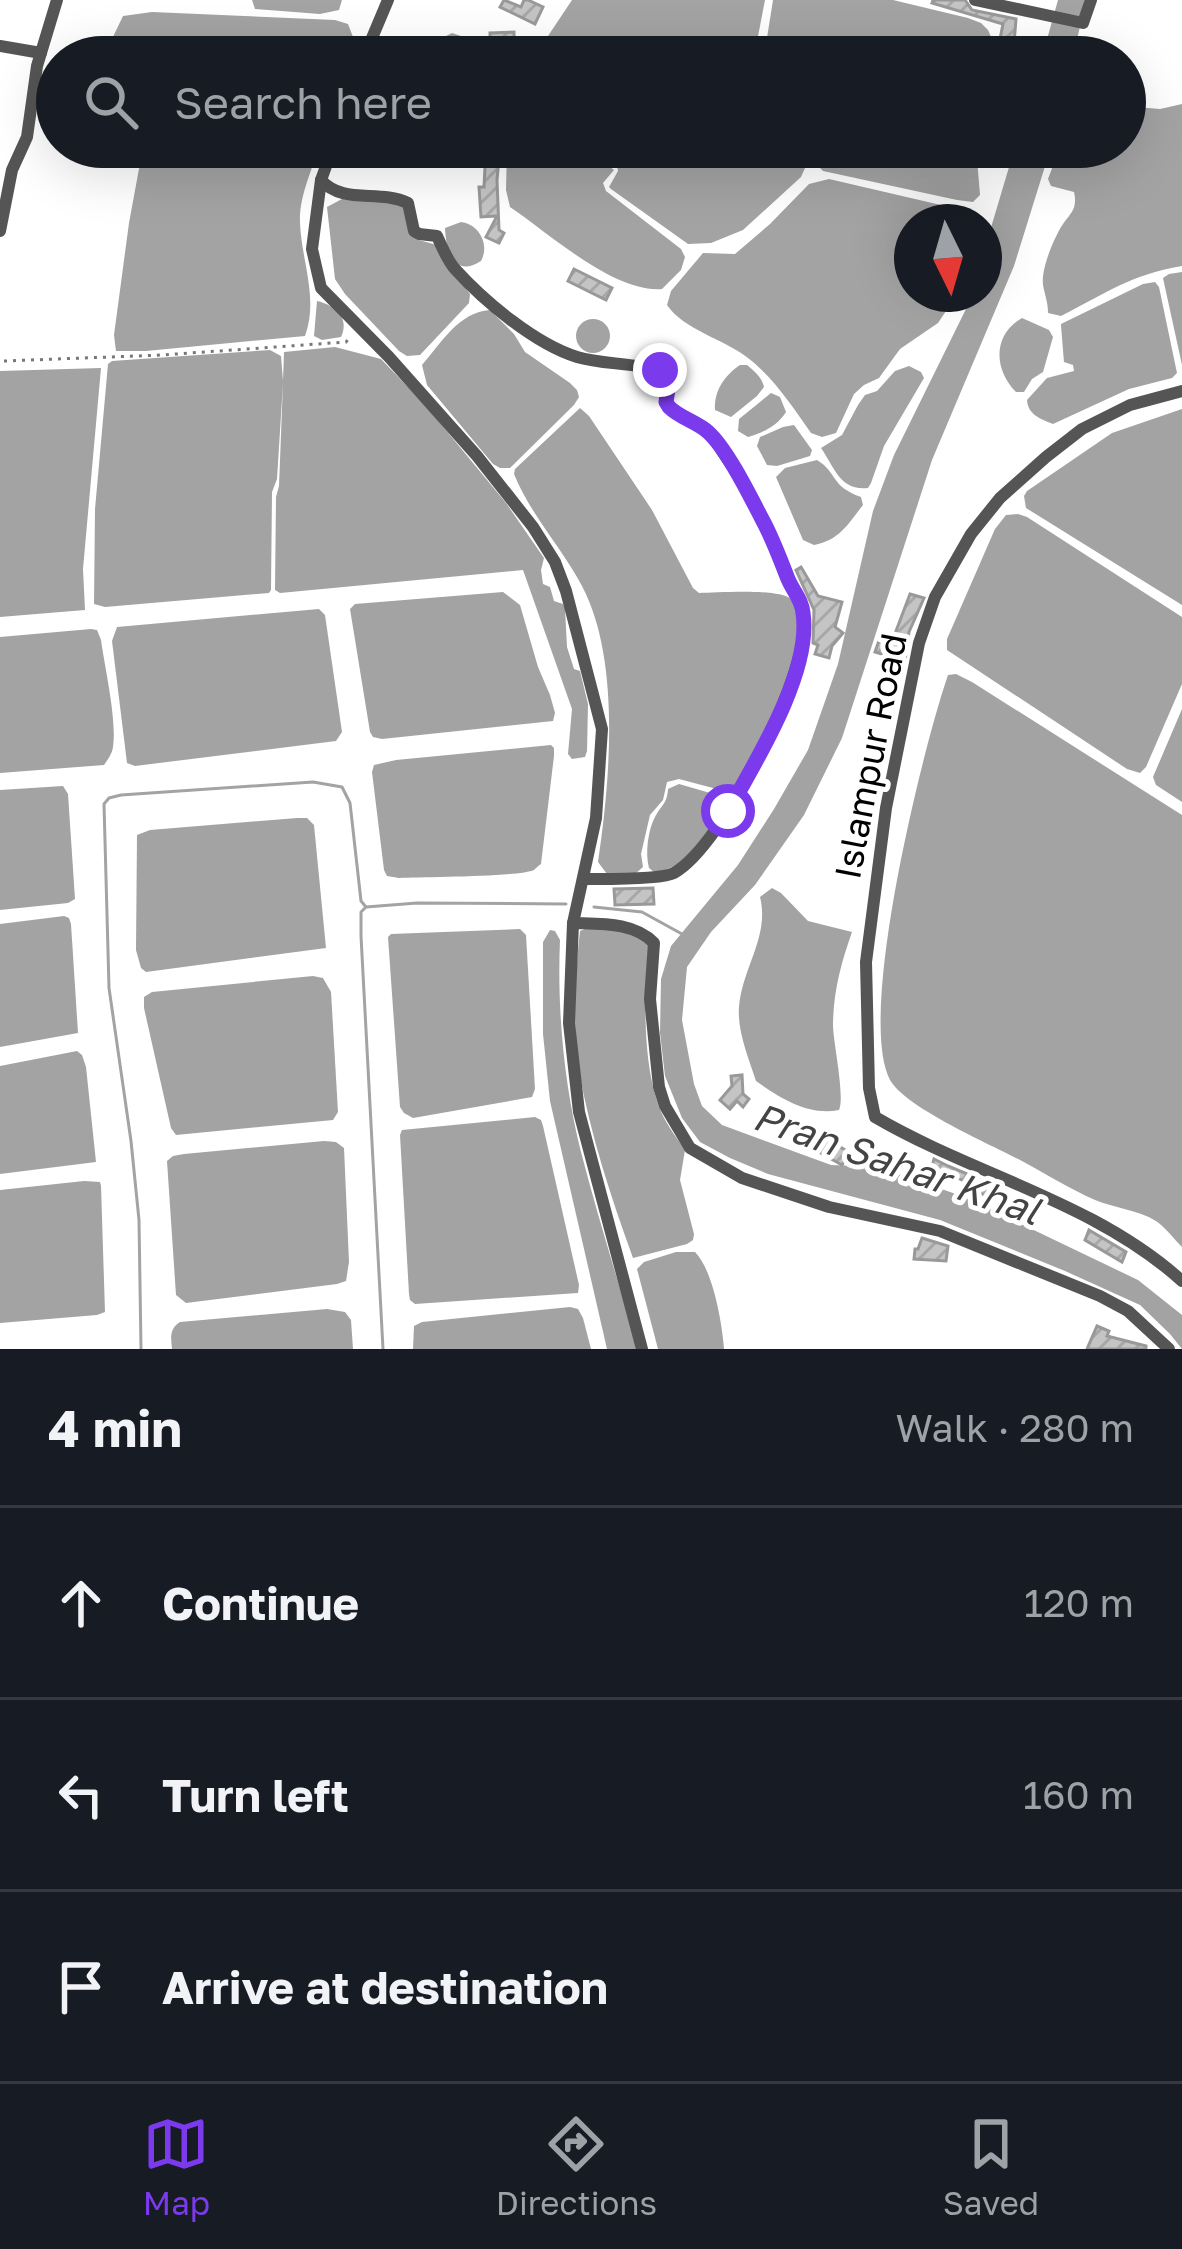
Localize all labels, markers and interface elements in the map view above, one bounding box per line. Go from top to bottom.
search box [36,36,1146,168]
icon: search [78,69,144,135]
text: Search here [174,75,432,129]
north arrow [894,204,1002,312]
route end [633,343,687,397]
street label: Islampur Road [825,630,915,882]
route start [701,784,755,838]
water label: Pran Sahar Khal [748,1092,1048,1234]
text: 4 min [48,1397,182,1458]
text: Walk · 280 m [896,1404,1134,1451]
icon: ahead [48,1570,114,1636]
text: Continue [162,1576,359,1630]
text: 120 m [1024,1579,1134,1626]
icon: left [48,1762,114,1828]
text: Turn left [162,1768,349,1822]
text: 160 m [1023,1771,1134,1818]
icon: arrive [48,1954,114,2020]
text: Arrive at destination [162,1960,608,2014]
tab: Map [143,2111,210,2222]
tab: Directions [496,2111,657,2222]
tab: Saved [943,2111,1039,2222]

